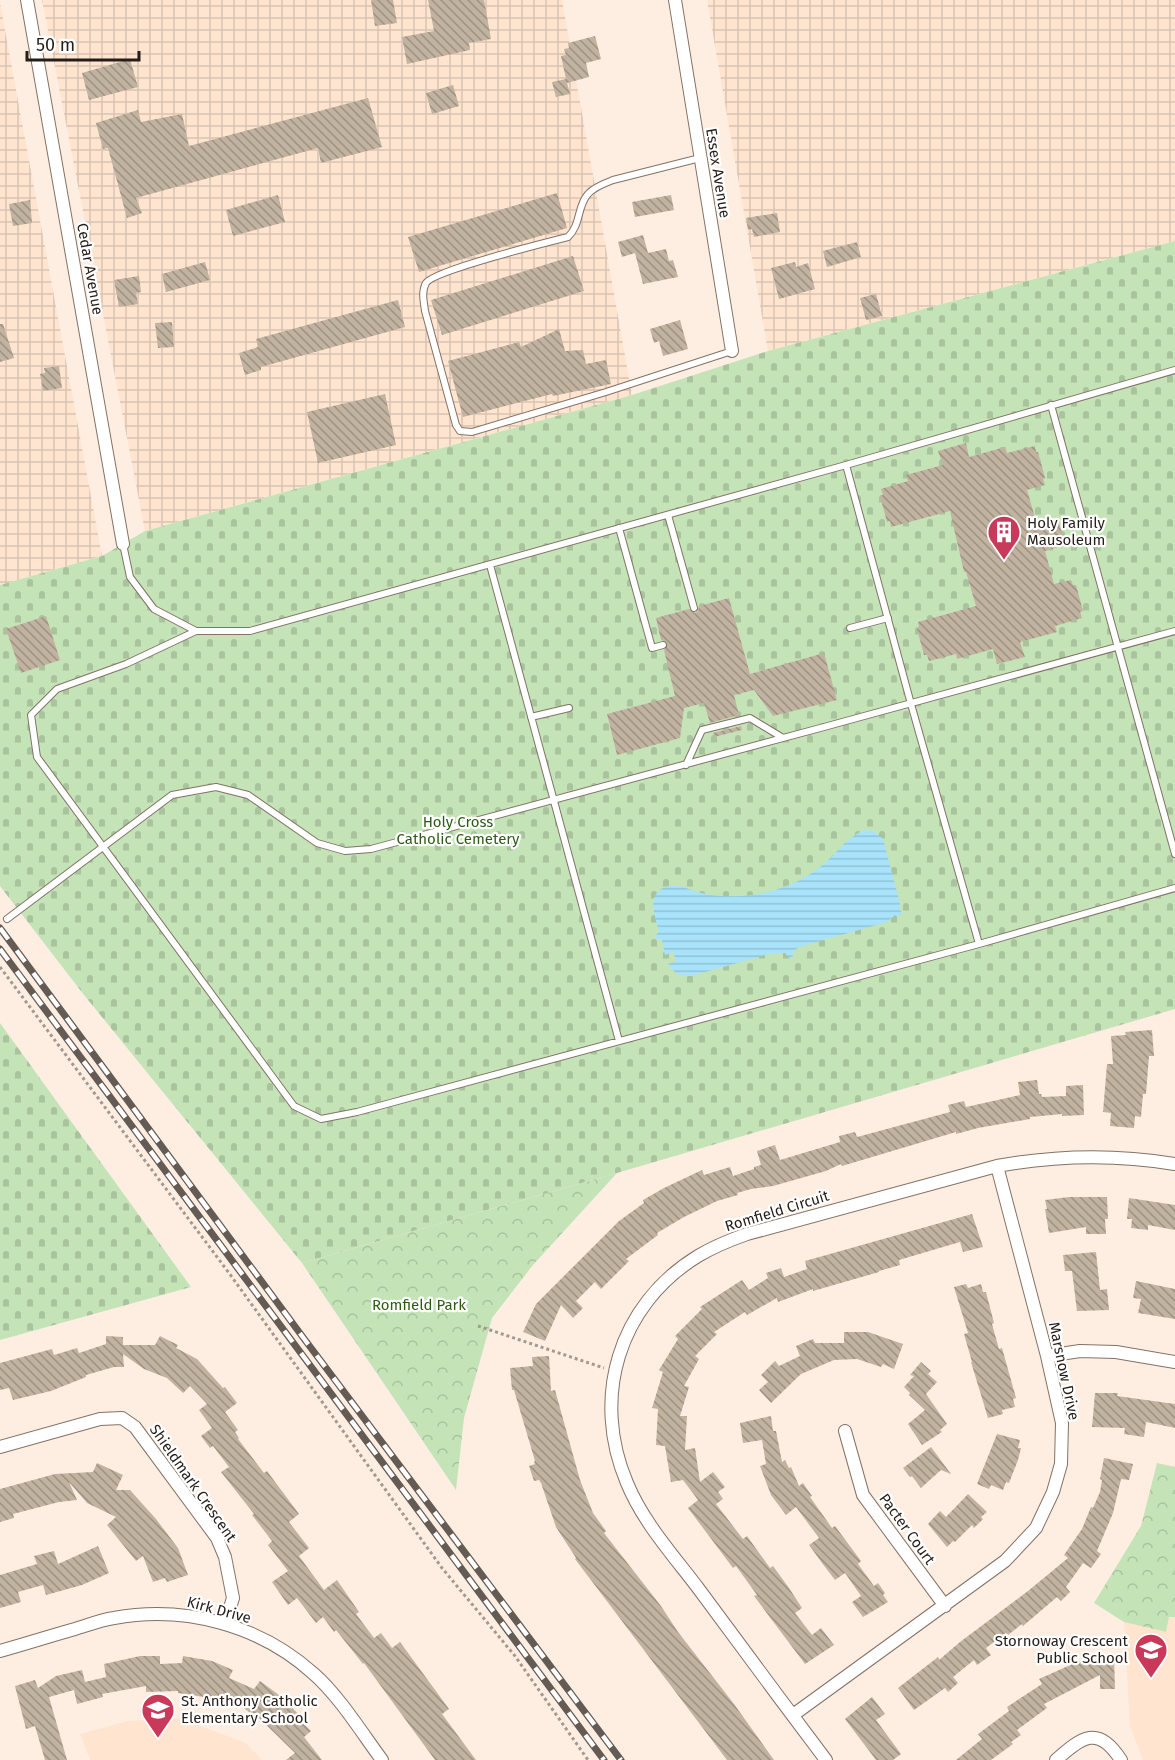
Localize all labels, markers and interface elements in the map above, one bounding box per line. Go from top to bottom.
scale bar [27,24,140,62]
text: 50 m [36,34,75,56]
street label: Essex Avenue [702,127,734,219]
street label: Cedar Avenue [73,222,107,316]
building icon: Holy Family Mausoleum [986,514,1022,561]
place label: Holy Family Mausoleum [1027,514,1106,549]
park label: Holy Cross Catholic Cemetery [397,813,520,848]
street label: Romfield Circuit [723,1186,832,1235]
park label: Romfield Park [372,1296,466,1314]
street label: Marsnow Drive [1045,1320,1083,1422]
street label: Shieldmark Crescent [146,1421,241,1546]
street label: Pacter Court [875,1490,939,1568]
street label: Kirk Drive [185,1593,253,1627]
place label: Stornoway Crescent Public School [995,1632,1129,1667]
school or university icon: Stornoway Crescent Public School [1133,1632,1169,1679]
school or university icon: St. Anthony Catholic Elementary School [140,1692,176,1739]
place label: St. Anthony Catholic Elementary School [181,1692,318,1727]

